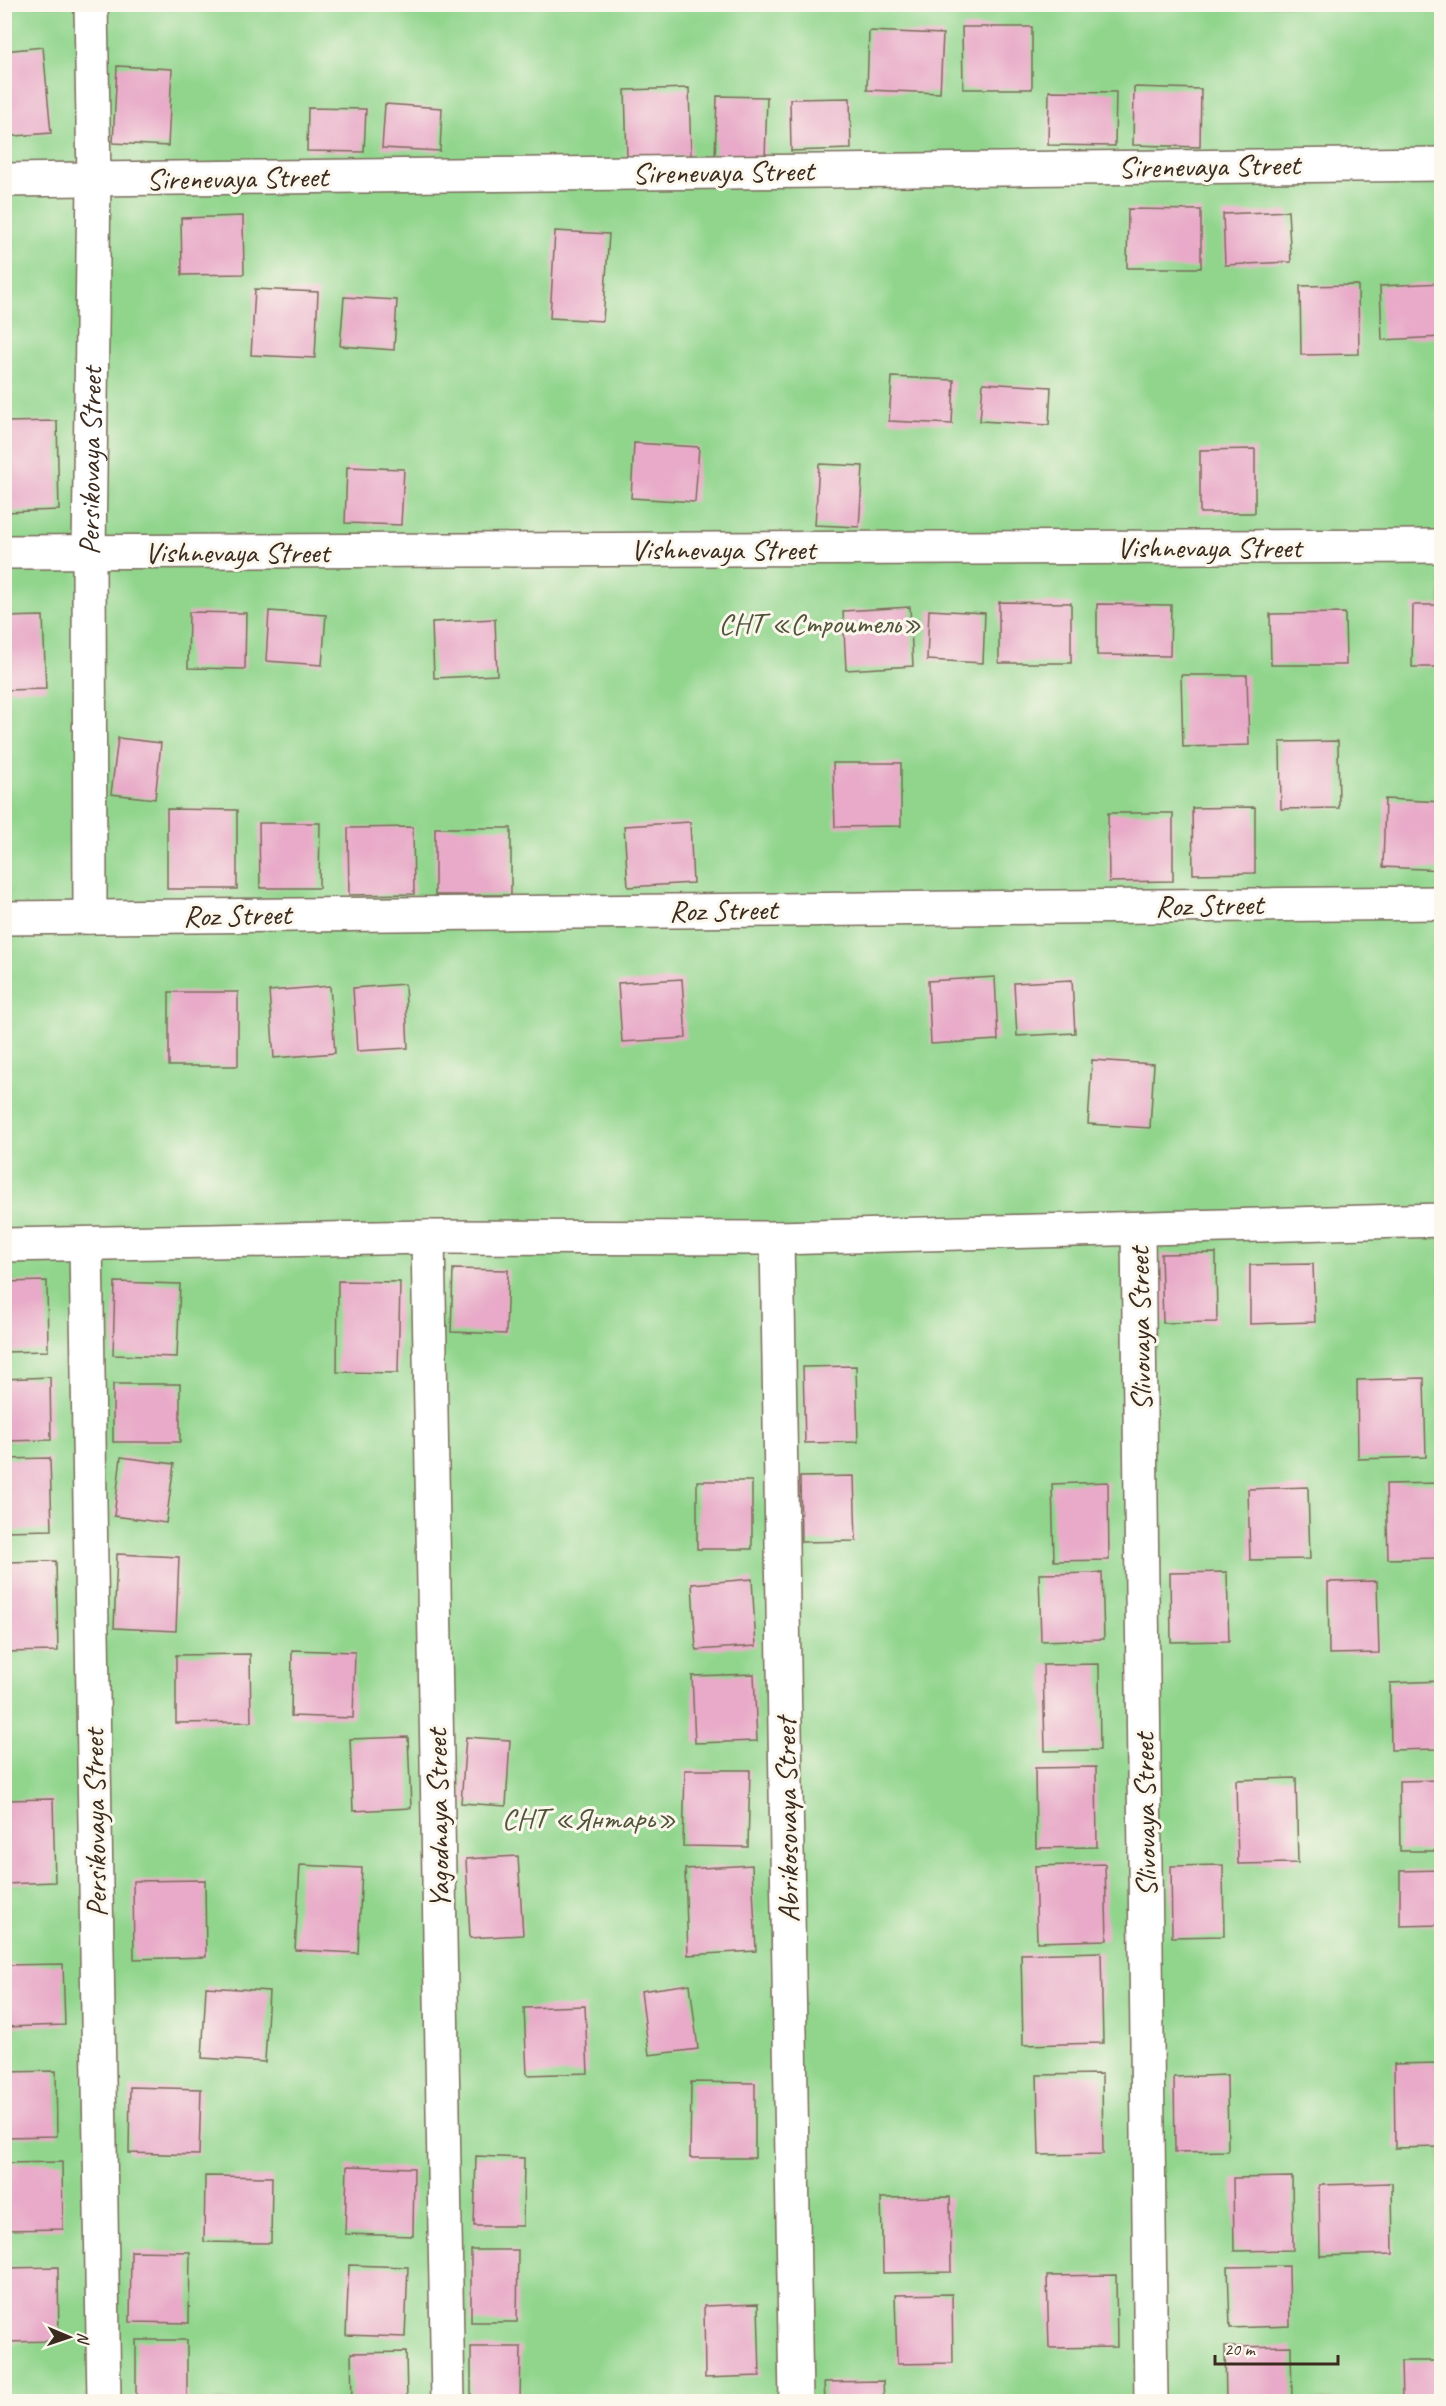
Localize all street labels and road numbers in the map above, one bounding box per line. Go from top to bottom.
street label: Sirenevaya Street [1118,145,1303,187]
street label: Sirenevaya Street [632,151,817,193]
street label: Sirenevaya Street [146,157,331,199]
street label: Persikovaya Street [70,364,111,555]
street label: Vishnevaya Street [1117,528,1305,566]
street label: Vishnevaya Street [631,530,819,568]
street label: Vishnevaya Street [145,533,333,571]
street label: Roz Street [1155,885,1266,925]
street label: Roz Street [669,890,780,930]
street label: Roz Street [183,895,294,935]
street label: Slivovaya Street [1120,1244,1160,1411]
street label: Abrikosovaya Street [766,1713,808,1923]
street label: Persikovaya Street [74,1725,116,1917]
street label: Yagodnaya Street [417,1726,459,1909]
street label: Slivovaya Street [1125,1730,1165,1897]

